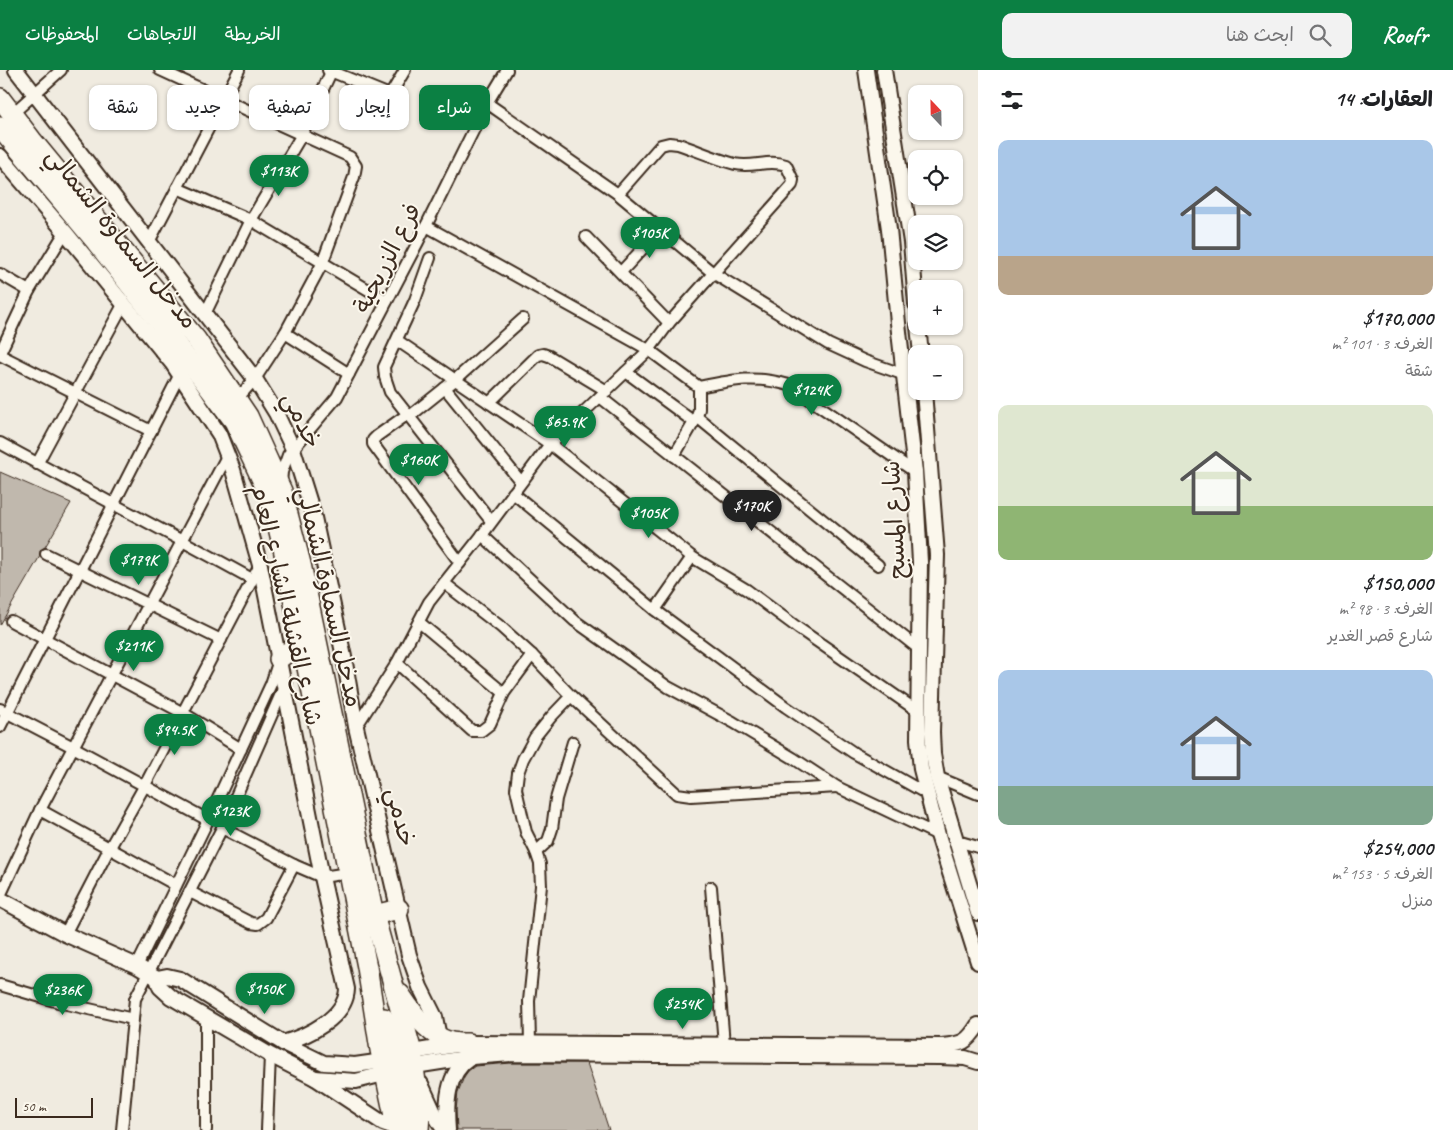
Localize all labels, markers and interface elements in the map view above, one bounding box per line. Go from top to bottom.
search box [1002,13,1352,58]
text: Roofr [1382,20,1428,50]
icon: search [1306,21,1334,49]
text: المحفوظات [25,23,99,45]
text: الاتجاهات [127,23,197,45]
text: الخريطة [225,23,281,45]
text: ابحث هنا [1226,23,1294,47]
chip: شقة [89,85,157,130]
chip: جديد [167,85,239,130]
chip: تصفية [249,85,329,130]
chip: إيجار [339,85,409,130]
chip: شراء [419,85,490,130]
north arrow [908,85,962,140]
map controls [908,85,963,400]
icon: filters [998,86,1026,114]
text: العقارات: 14 [1335,86,1433,112]
street label: مدخل السماوة الشمالي [35,141,204,339]
button: locate [908,150,963,205]
pin: $113K [244,154,314,197]
text: $113K [261,161,297,181]
icon: home [1171,173,1261,263]
street label: فرع الزريجية [347,198,429,319]
button: layers [908,215,963,270]
pin: $105K [615,216,685,259]
text: $105K [632,223,668,243]
button: + [908,280,963,335]
text: $170,000 [1363,305,1433,331]
text: الغرف: 3 · 101 m² [1332,334,1433,354]
button: − [908,345,963,400]
text: شقة [1405,361,1433,381]
pin: $124K [777,374,847,416]
text: $124K [794,380,830,400]
street label: خدمي [270,387,328,456]
pin: $65.9K [524,406,606,448]
text: $65.9K [545,412,585,432]
icon: home [1171,438,1261,528]
pin: $160K [384,444,454,486]
text: $160K [400,450,438,470]
street label: شارع المسبح [876,460,914,580]
street label: شارع القشلة الشارع العام [241,482,329,729]
street label: مدخل السماوة الشمالي [284,484,370,711]
pin: $170K [717,490,787,532]
pin: $105K [614,496,684,539]
text: $170K [734,496,770,516]
text: $105K [631,503,667,523]
pin: $179K [104,544,174,586]
text: $179K [121,550,157,570]
text: $150,000 [1363,570,1433,596]
text: الغرف: 3 · 98 m² [1339,599,1433,619]
text: شارع قصر الغدير [1328,626,1433,646]
pin: $211K [99,630,169,672]
text: $211K [116,636,152,656]
icon: home [1171,703,1261,793]
pin: $94.5K [134,714,216,756]
text: $94.5K [155,720,195,740]
street label: خدمي [374,785,422,851]
pin: $123K [196,794,266,837]
text: $123K [213,801,249,821]
text: $254,000 [1363,835,1433,861]
text: الغرف: 5 · 153 m² [1332,864,1433,884]
text: منزل [1401,891,1433,911]
pin: $150K [230,972,300,1015]
pin: $236K [28,974,98,1016]
text: $150K [247,979,283,999]
text: $236K [44,980,82,1000]
pin: $254K [648,988,718,1030]
text: $254K [665,994,701,1014]
scale bar [15,1095,92,1118]
text: 50 m [22,1098,46,1115]

